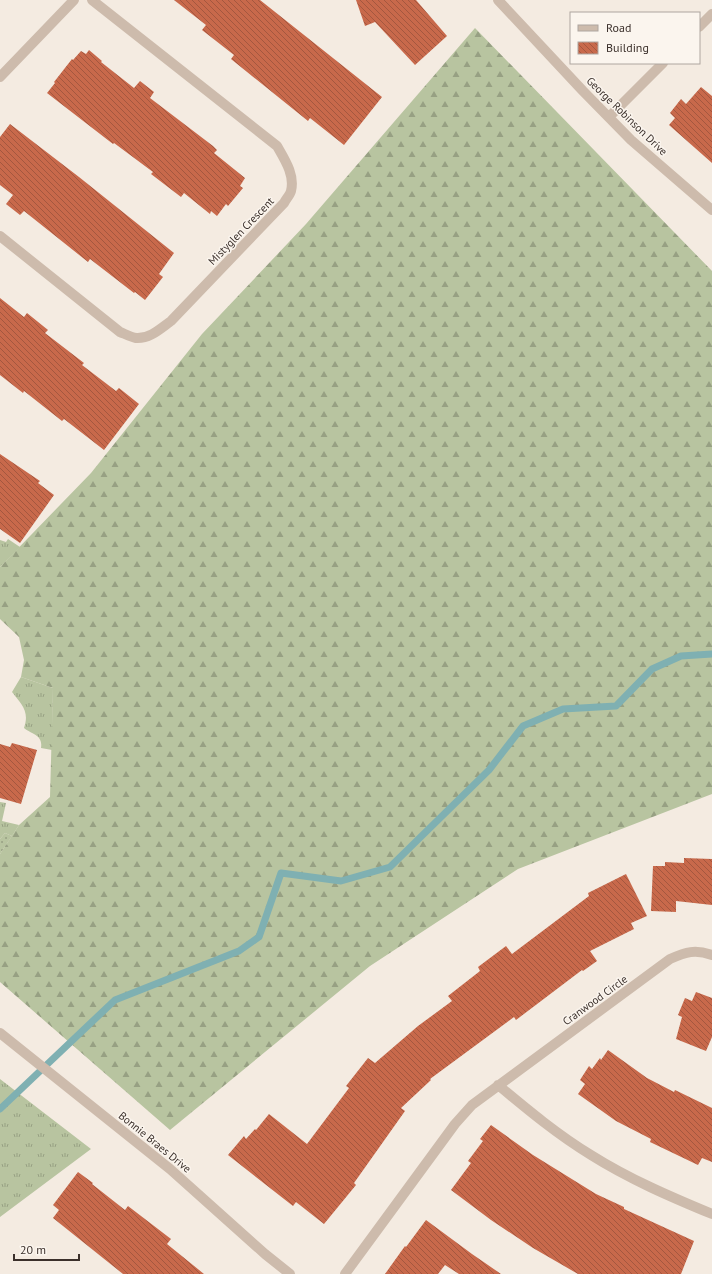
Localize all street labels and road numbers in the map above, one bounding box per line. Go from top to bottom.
street label: George Robinson Drive [584,74,671,159]
street label: Mistyglen Crescent [205,194,277,268]
street label: Cranwood Circle [560,972,630,1028]
street label: Bonnie Braes Drive [116,1108,194,1176]

